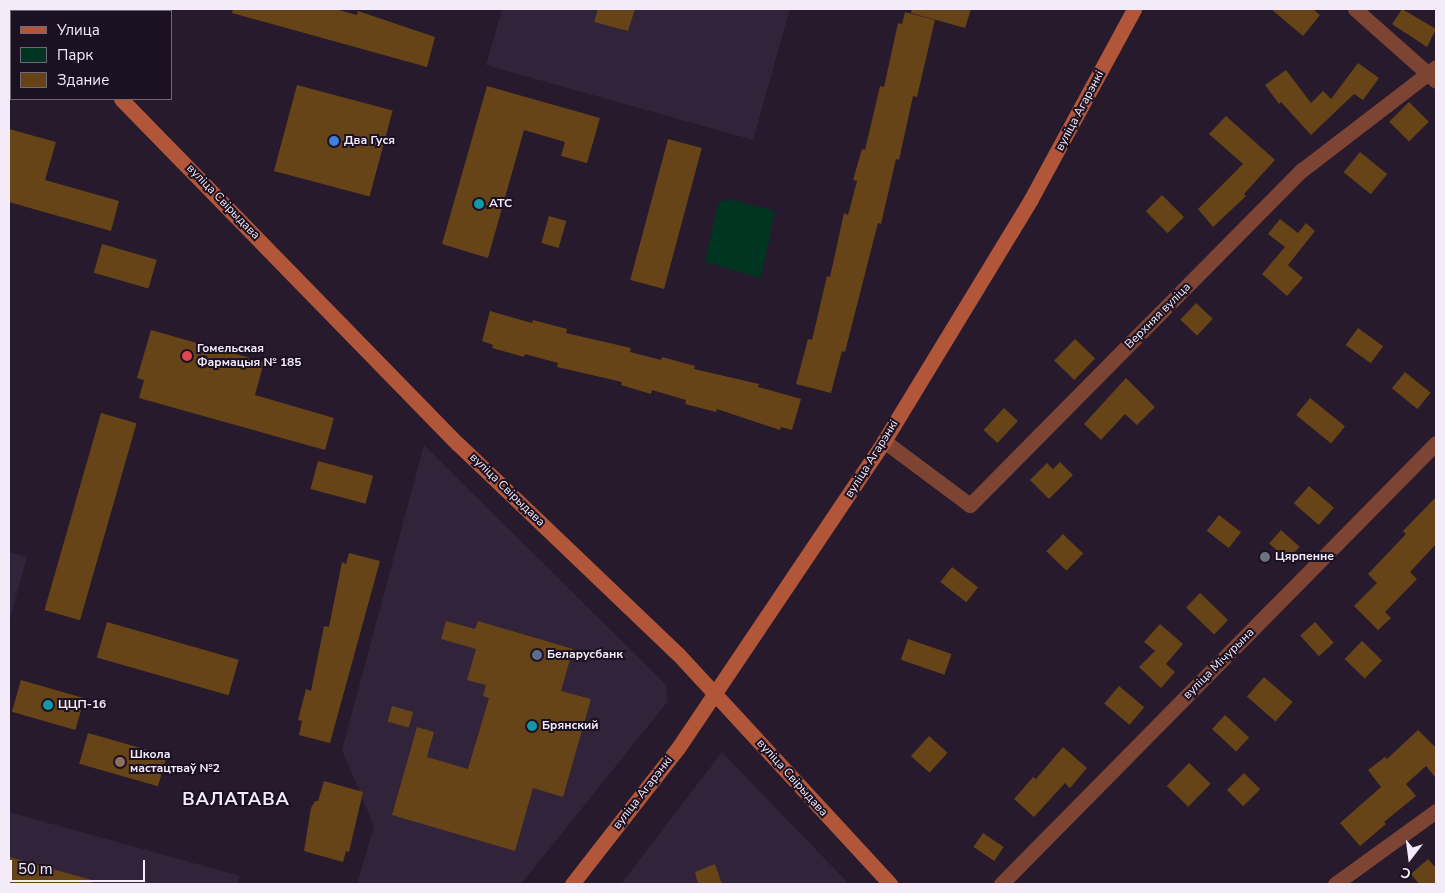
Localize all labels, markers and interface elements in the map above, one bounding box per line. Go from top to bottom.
legend [10,10,172,100]
text: Улица [57,20,100,40]
text: Парк [57,45,93,65]
street label: вуліца Агарэнкі [1053,68,1107,154]
text: Здание [57,70,109,90]
place label: Два Гуся [344,134,395,148]
marker: Два Гуся [328,135,340,147]
street label: вуліца Свірыдава [183,161,263,243]
place label: АТС [489,197,512,211]
marker: АТС [473,198,485,210]
street label: Верхняя вуліца [1122,280,1194,352]
place label: Гомельская Фармацыя № 185 [197,342,302,370]
marker: Гомельская Фармацыя № 185 [181,350,193,362]
street label: вуліца Агарэнкі [842,418,902,500]
street label: вуліца Свірыдава [466,450,548,530]
place label: Цярпенне [1275,550,1334,564]
marker: Цярпенне [1259,551,1271,563]
street label: вуліца Мічурына [1181,626,1257,702]
place label: Беларусбанк [547,648,623,662]
marker: Беларусбанк [531,649,543,661]
place label: ЦЦП-16 [58,698,106,712]
marker: ЦЦП-16 [42,699,54,711]
place label: Брянский [542,719,599,733]
marker: Брянский [526,720,538,732]
street label: вуліца Свірыдава [754,736,830,820]
place label: Школа мастацтваў №2 [130,748,220,776]
street label: вуліца Агарэнкі [610,754,676,832]
marker: Школа мастацтваў №2 [114,756,126,768]
district label: ВАЛАТАВА [181,788,291,810]
north arrow [1385,833,1435,883]
scale bar [12,850,148,882]
text: 50 m [18,859,53,879]
text: С [1399,863,1413,883]

